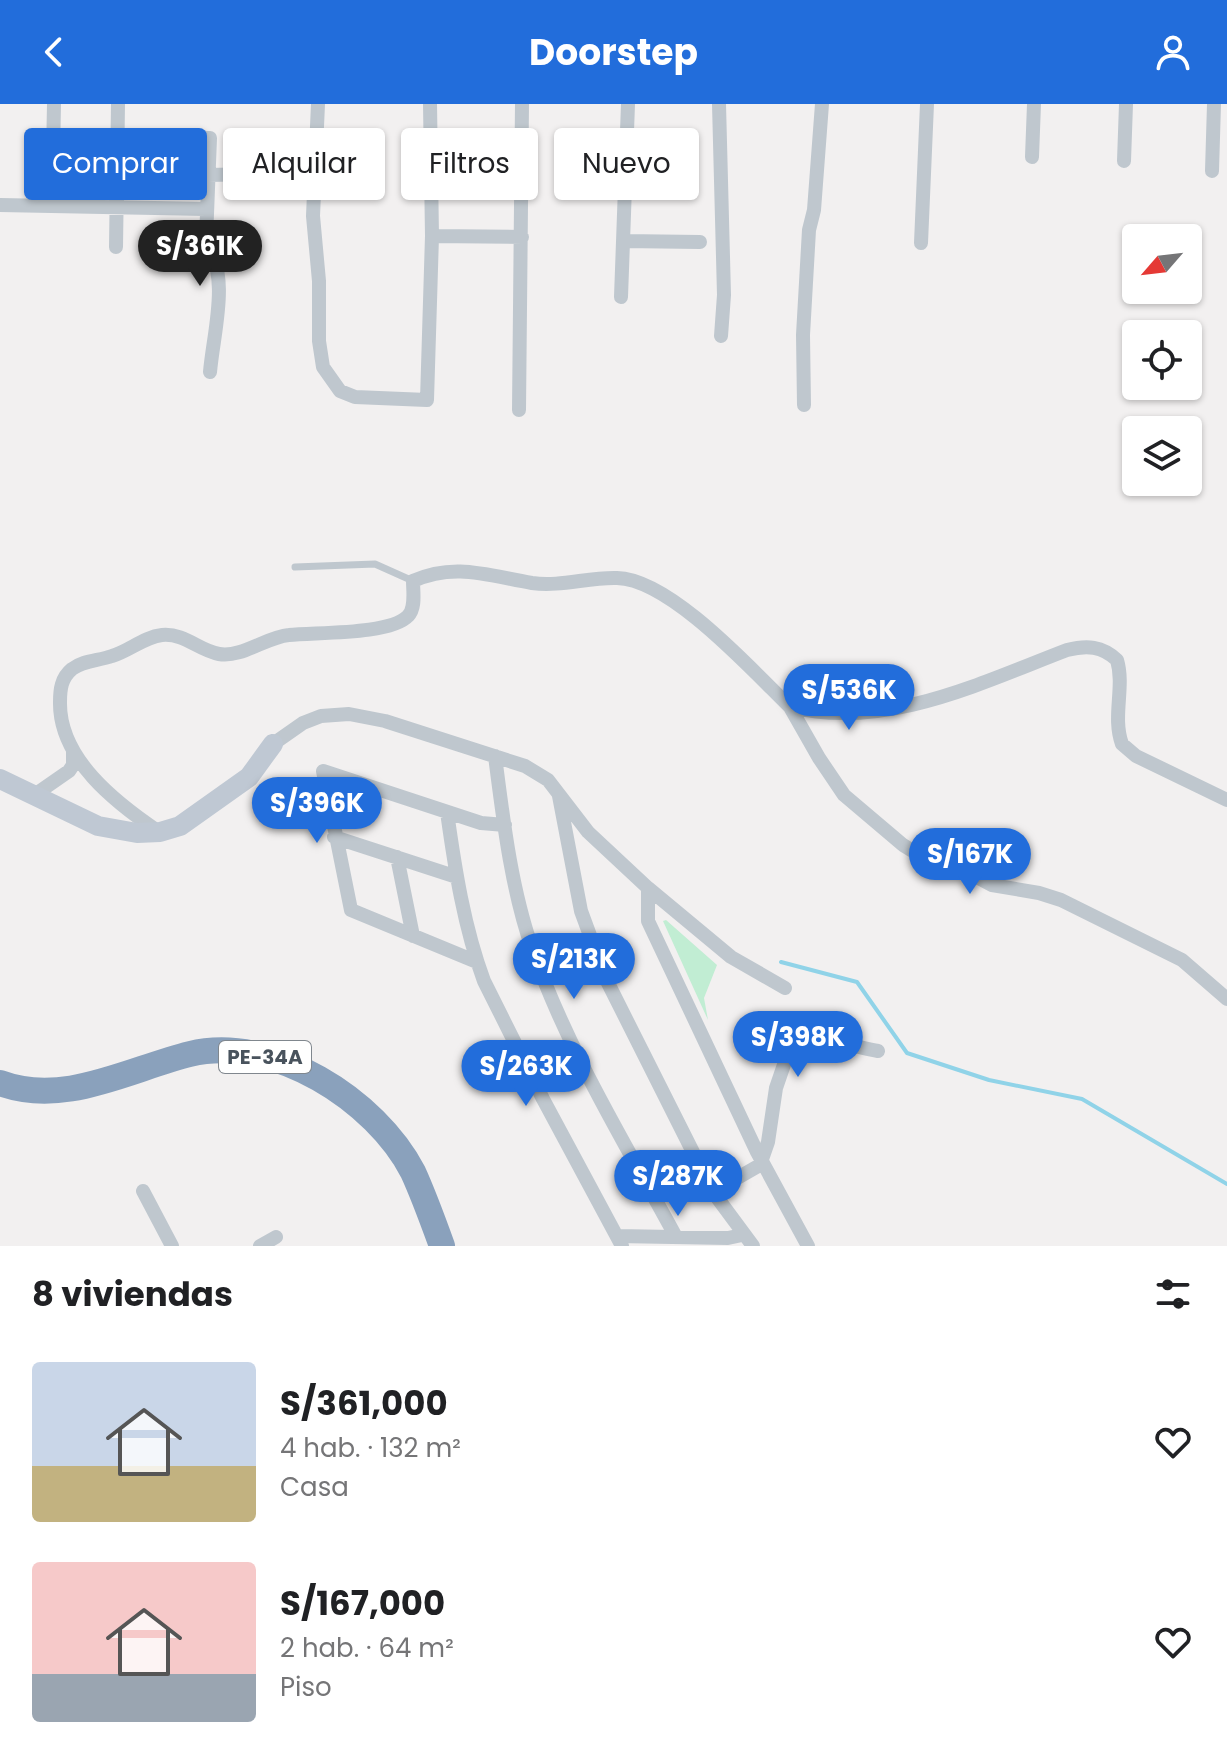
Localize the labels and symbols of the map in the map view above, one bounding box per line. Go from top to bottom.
pin: S/361K [135,220,265,288]
north arrow [1122,224,1202,304]
pin: S/536K [784,664,914,732]
pin: S/396K [252,777,382,845]
pin: S/167K [905,828,1035,896]
pin: S/213K [509,933,639,1001]
pin: S/398K [733,1011,863,1079]
pin: S/263K [461,1040,591,1108]
road number: PE-34A [219,1041,311,1073]
pin: S/287K [613,1150,743,1218]

